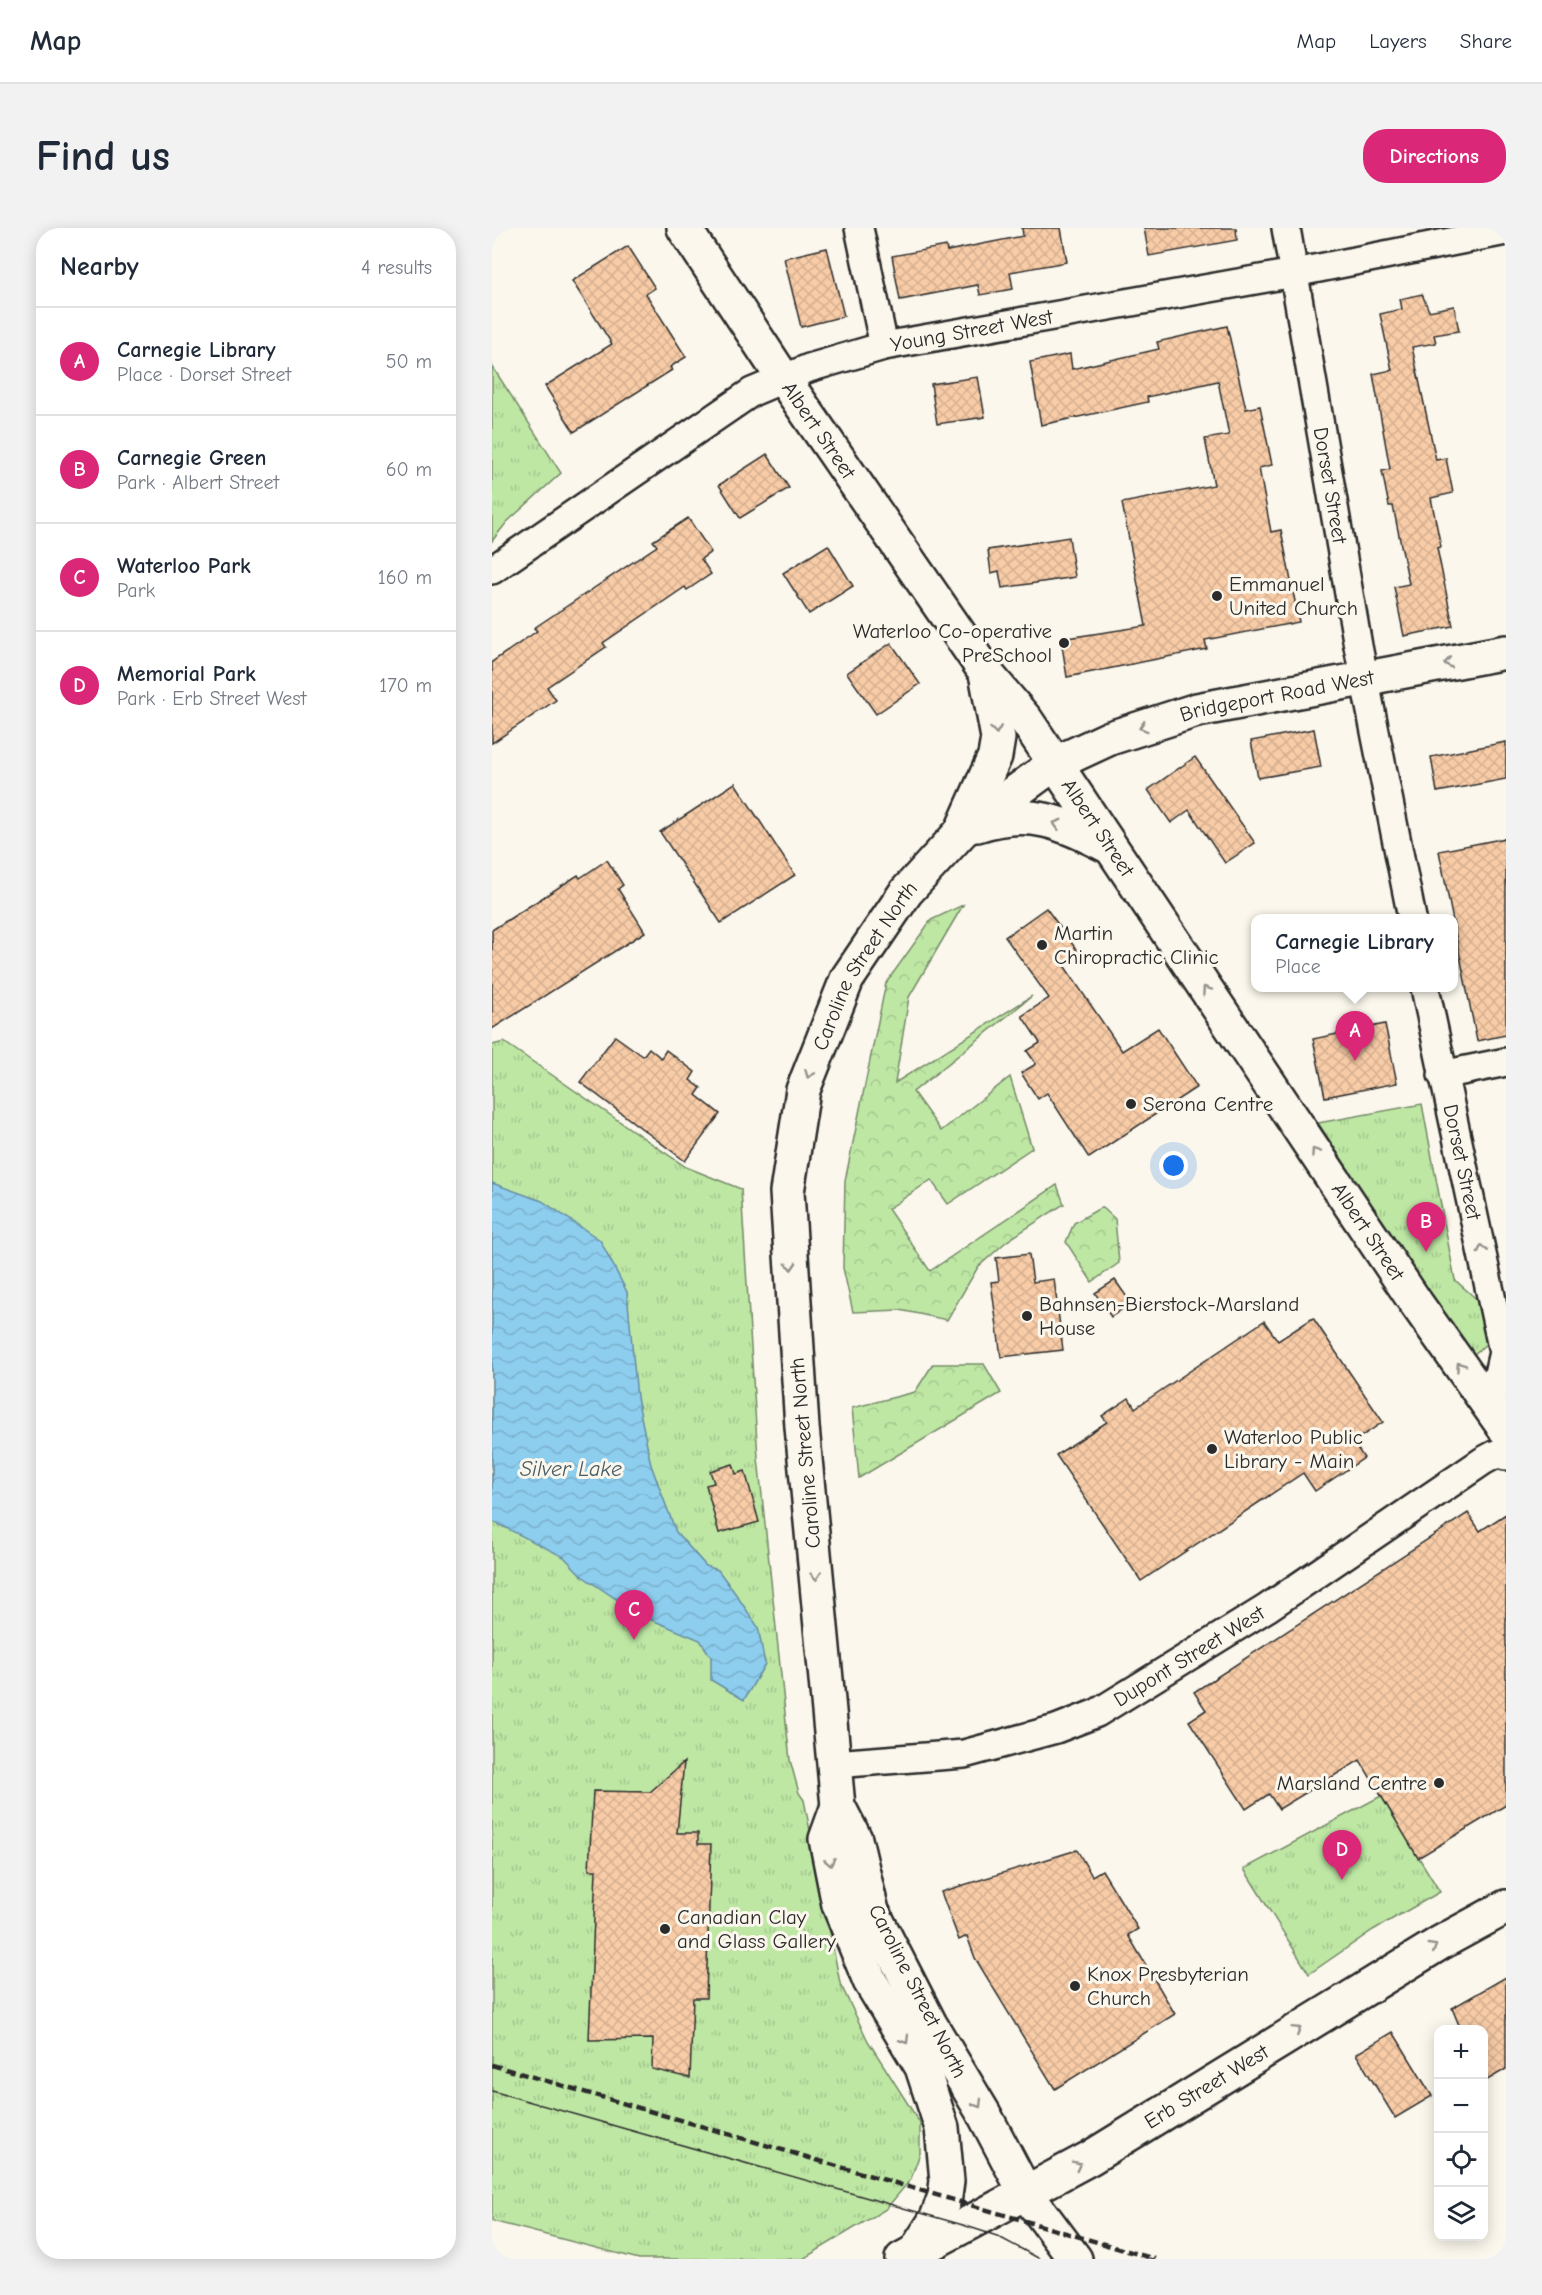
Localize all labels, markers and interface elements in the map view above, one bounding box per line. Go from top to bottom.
text: Map [30,25,81,57]
text: Map [1297,29,1336,53]
text: Layers [1369,29,1427,53]
text: Share [1460,29,1512,53]
button: Directions [1363,129,1506,183]
text: Find us [36,132,170,181]
text: Nearby [60,252,139,282]
text: 4 results [361,256,432,279]
street label: Young Street West [888,304,1056,357]
text: Carnegie Library [117,337,276,363]
text: A [74,350,85,373]
text: 50 m [386,350,432,373]
text: Place · Dorset Street [117,363,291,386]
street label: Albert Street [777,377,861,484]
street label: Dorset Street [1309,425,1352,546]
text: Carnegie Green [117,445,266,471]
text: B [73,458,86,481]
text: 60 m [386,458,432,481]
text: Park · Albert Street [117,471,279,494]
text: Waterloo Park [117,553,251,579]
text: C [73,566,86,589]
text: 160 m [378,566,432,589]
place label: Emmanuel United Church [1229,572,1358,620]
text: Park [117,579,155,602]
marker: Emmanuel United Church [1210,589,1224,603]
place label: Waterloo Co-operative PreSchool [853,619,1052,667]
marker: Waterloo Co-operative PreSchool [1057,636,1071,650]
one-way arrow [1444,656,1454,669]
text: Memorial Park [117,661,256,687]
street label: Bridgeport Road West [1177,665,1377,727]
text: D [73,674,86,697]
text: 170 m [379,674,432,697]
text: Park · Erb Street West [117,687,306,710]
one-way arrow [1138,720,1149,732]
one-way arrow [989,725,1001,735]
street label: Albert Street [1057,774,1140,882]
one-way arrow [1052,818,1062,831]
street label: Caroline Street North [808,876,922,1054]
popup [1251,914,1458,992]
place label: Martin Chiropractic Clinic [1054,921,1219,969]
text: Carnegie Library [1275,929,1434,955]
marker: Martin Chiropractic Clinic [1035,938,1049,952]
text: Place [1275,955,1321,978]
one-way arrow [1202,986,1213,997]
pin: A [1336,1012,1374,1061]
one-way arrow [804,1068,817,1078]
place label: Serona Centre [1143,1092,1273,1116]
marker: Serona Centre [1124,1097,1138,1111]
street label: Dorset Street [1438,1102,1487,1223]
one-way arrow [1311,1148,1322,1159]
your location [1159,1151,1188,1180]
street label: Albert Street [1327,1178,1410,1286]
pin: B [1406,1202,1446,1252]
one-way arrow [1476,1244,1489,1254]
one-way arrow [785,1261,798,1270]
place label: Bahnsen-Bierstock-Marsland House [1039,1292,1299,1340]
marker: Bahnsen-Bierstock-Marsland House [1020,1309,1034,1323]
street label: Caroline Street North [785,1357,825,1549]
one-way arrow [1456,1361,1467,1372]
place label: Waterloo Public Library - Main [1224,1425,1363,1473]
marker: Waterloo Public Library - Main [1205,1442,1219,1456]
water label: Silver Lake [520,1456,622,1482]
one-way arrow [809,1572,822,1581]
pin: C [614,1590,654,1640]
street label: Dupont Street West [1109,1600,1270,1712]
place label: Marsland Centre [1277,1771,1427,1795]
marker: Marsland Centre [1432,1776,1446,1790]
pin: D [1322,1830,1362,1880]
one-way arrow [823,1857,836,1867]
street label: Caroline Street North [864,1900,972,2082]
place label: Canadian Clay and Glass Gallery [677,1905,836,1953]
marker: Canadian Clay and Glass Gallery [658,1922,672,1936]
one-way arrow [1427,1943,1437,1955]
place label: Knox Presbyterian Church [1087,1962,1249,2010]
marker: Knox Presbyterian Church [1068,1979,1082,1993]
map controls [1434,2025,1488,2241]
button: + [1434,2025,1488,2079]
one-way arrow [1291,2026,1301,2038]
one-way arrow [898,2034,910,2044]
street label: Erb Street West [1140,2039,1274,2134]
button: − [1434,2079,1488,2133]
one-way arrow [971,2098,983,2108]
button: locate [1434,2133,1488,2187]
one-way arrow [1071,2161,1082,2172]
button: layers [1434,2187,1488,2241]

